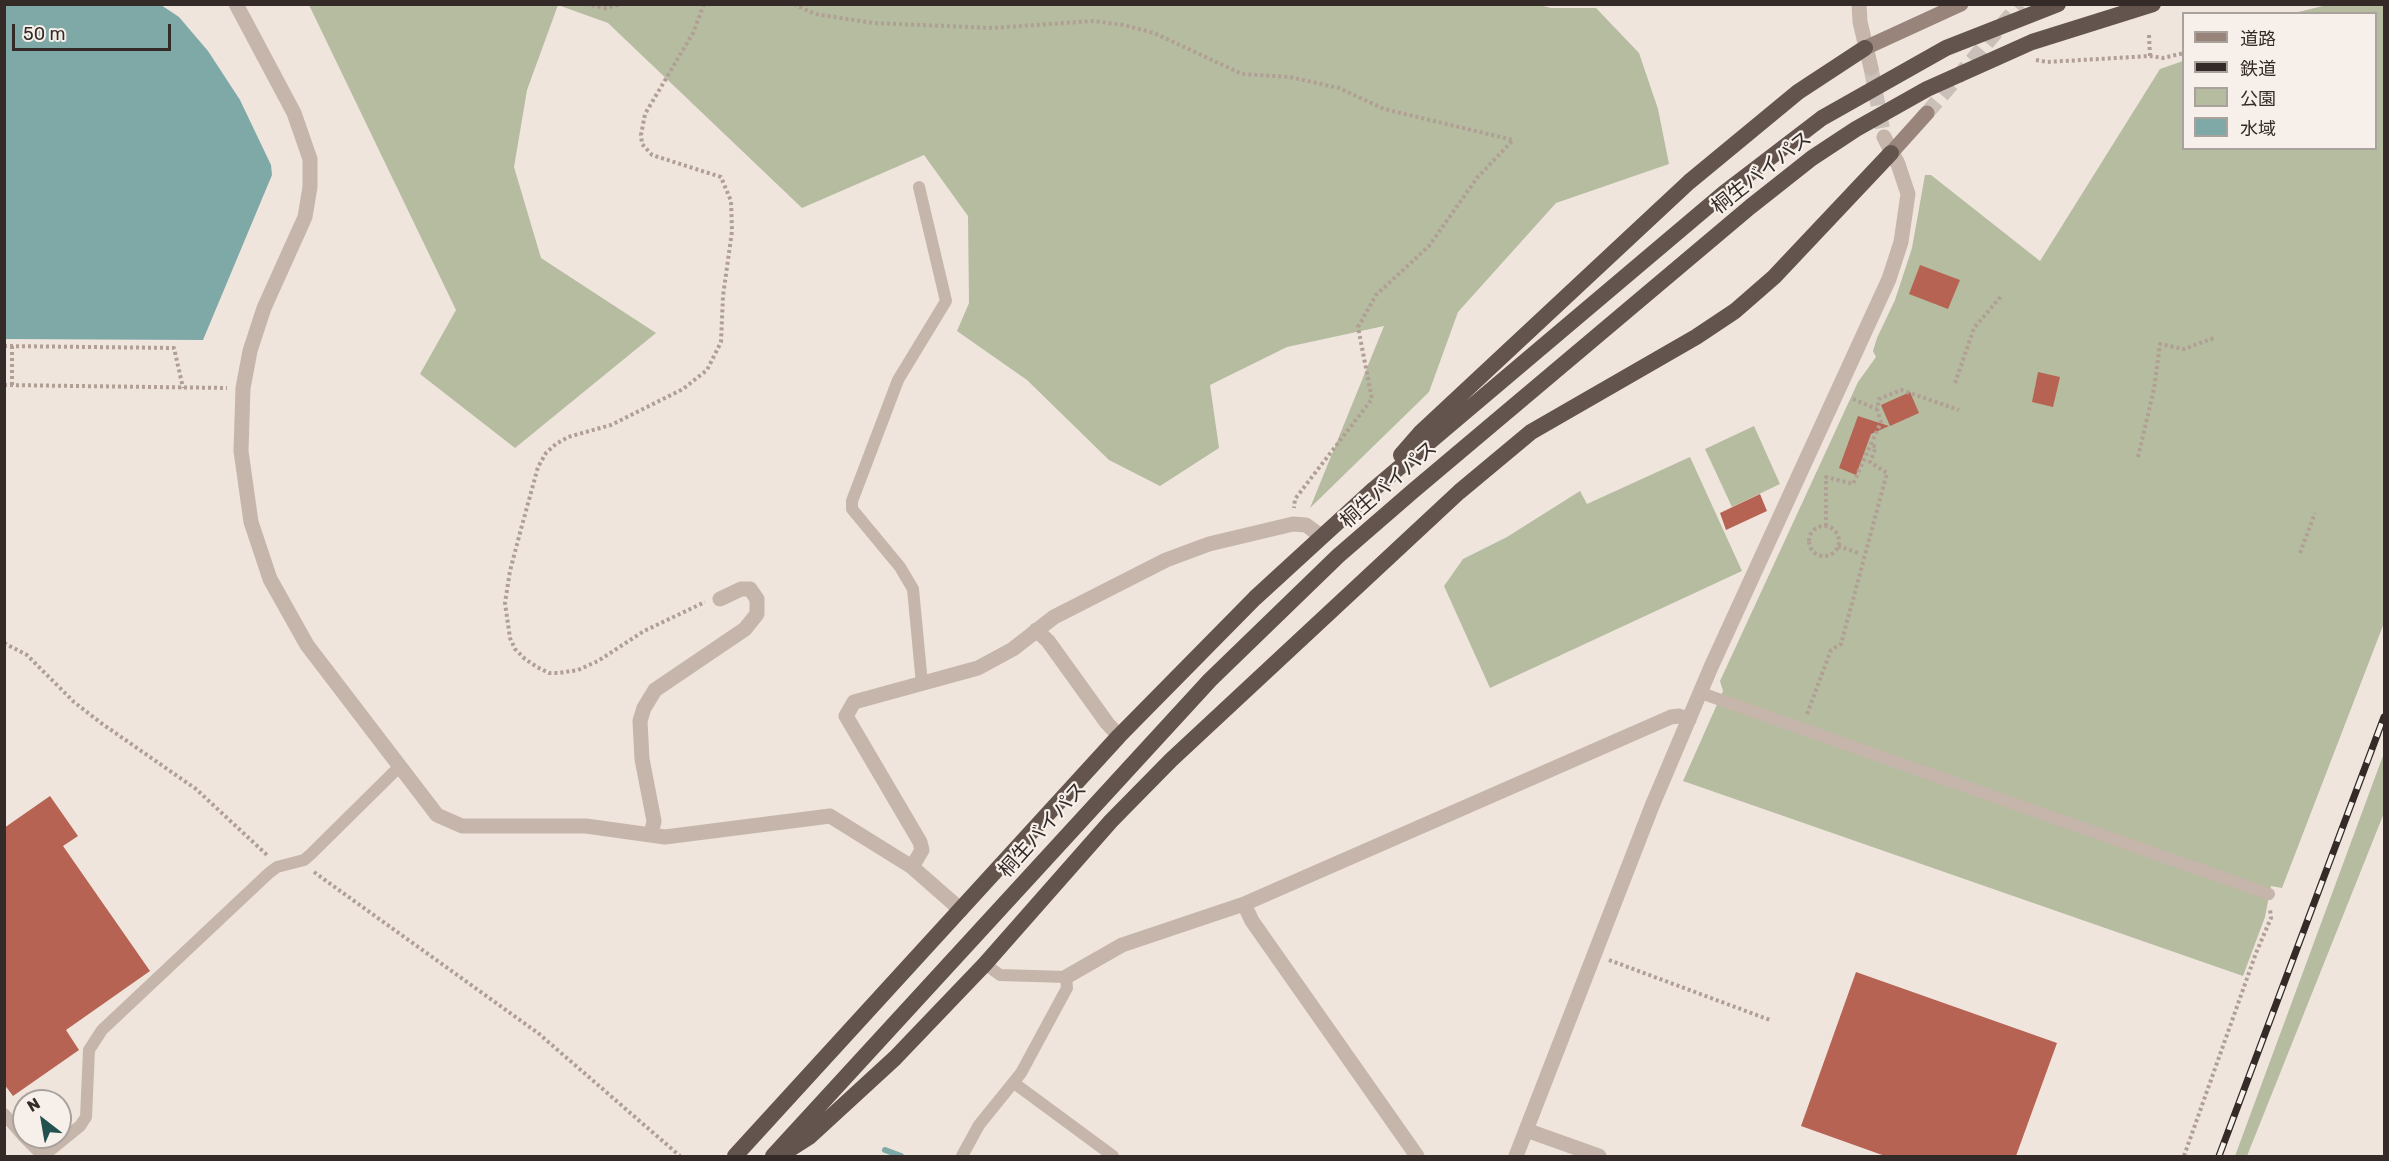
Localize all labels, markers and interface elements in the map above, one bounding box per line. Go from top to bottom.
scale bar [15,12,174,50]
legend [2182,12,2377,150]
text: 50 m [23,23,66,45]
text: 道路 [2240,28,2276,50]
text: 鉄道 [2240,58,2276,80]
text: 公園 [2240,88,2276,110]
text: 水域 [2240,118,2276,140]
street label: 桐生バイパス [1707,127,1817,219]
street label: 桐生バイパス [1336,437,1442,533]
street label: 桐生バイパス [994,777,1092,883]
north arrow [12,1089,72,1149]
text: N [24,1094,43,1116]

